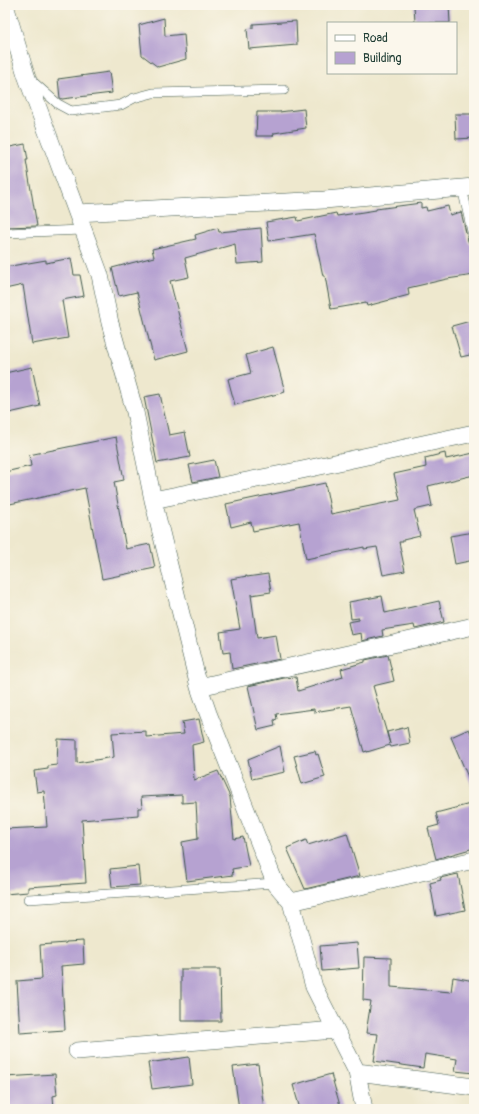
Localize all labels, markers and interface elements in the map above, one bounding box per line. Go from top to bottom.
legend [327,22,457,74]
text: Road [363,31,388,46]
text: Building [363,51,402,66]

